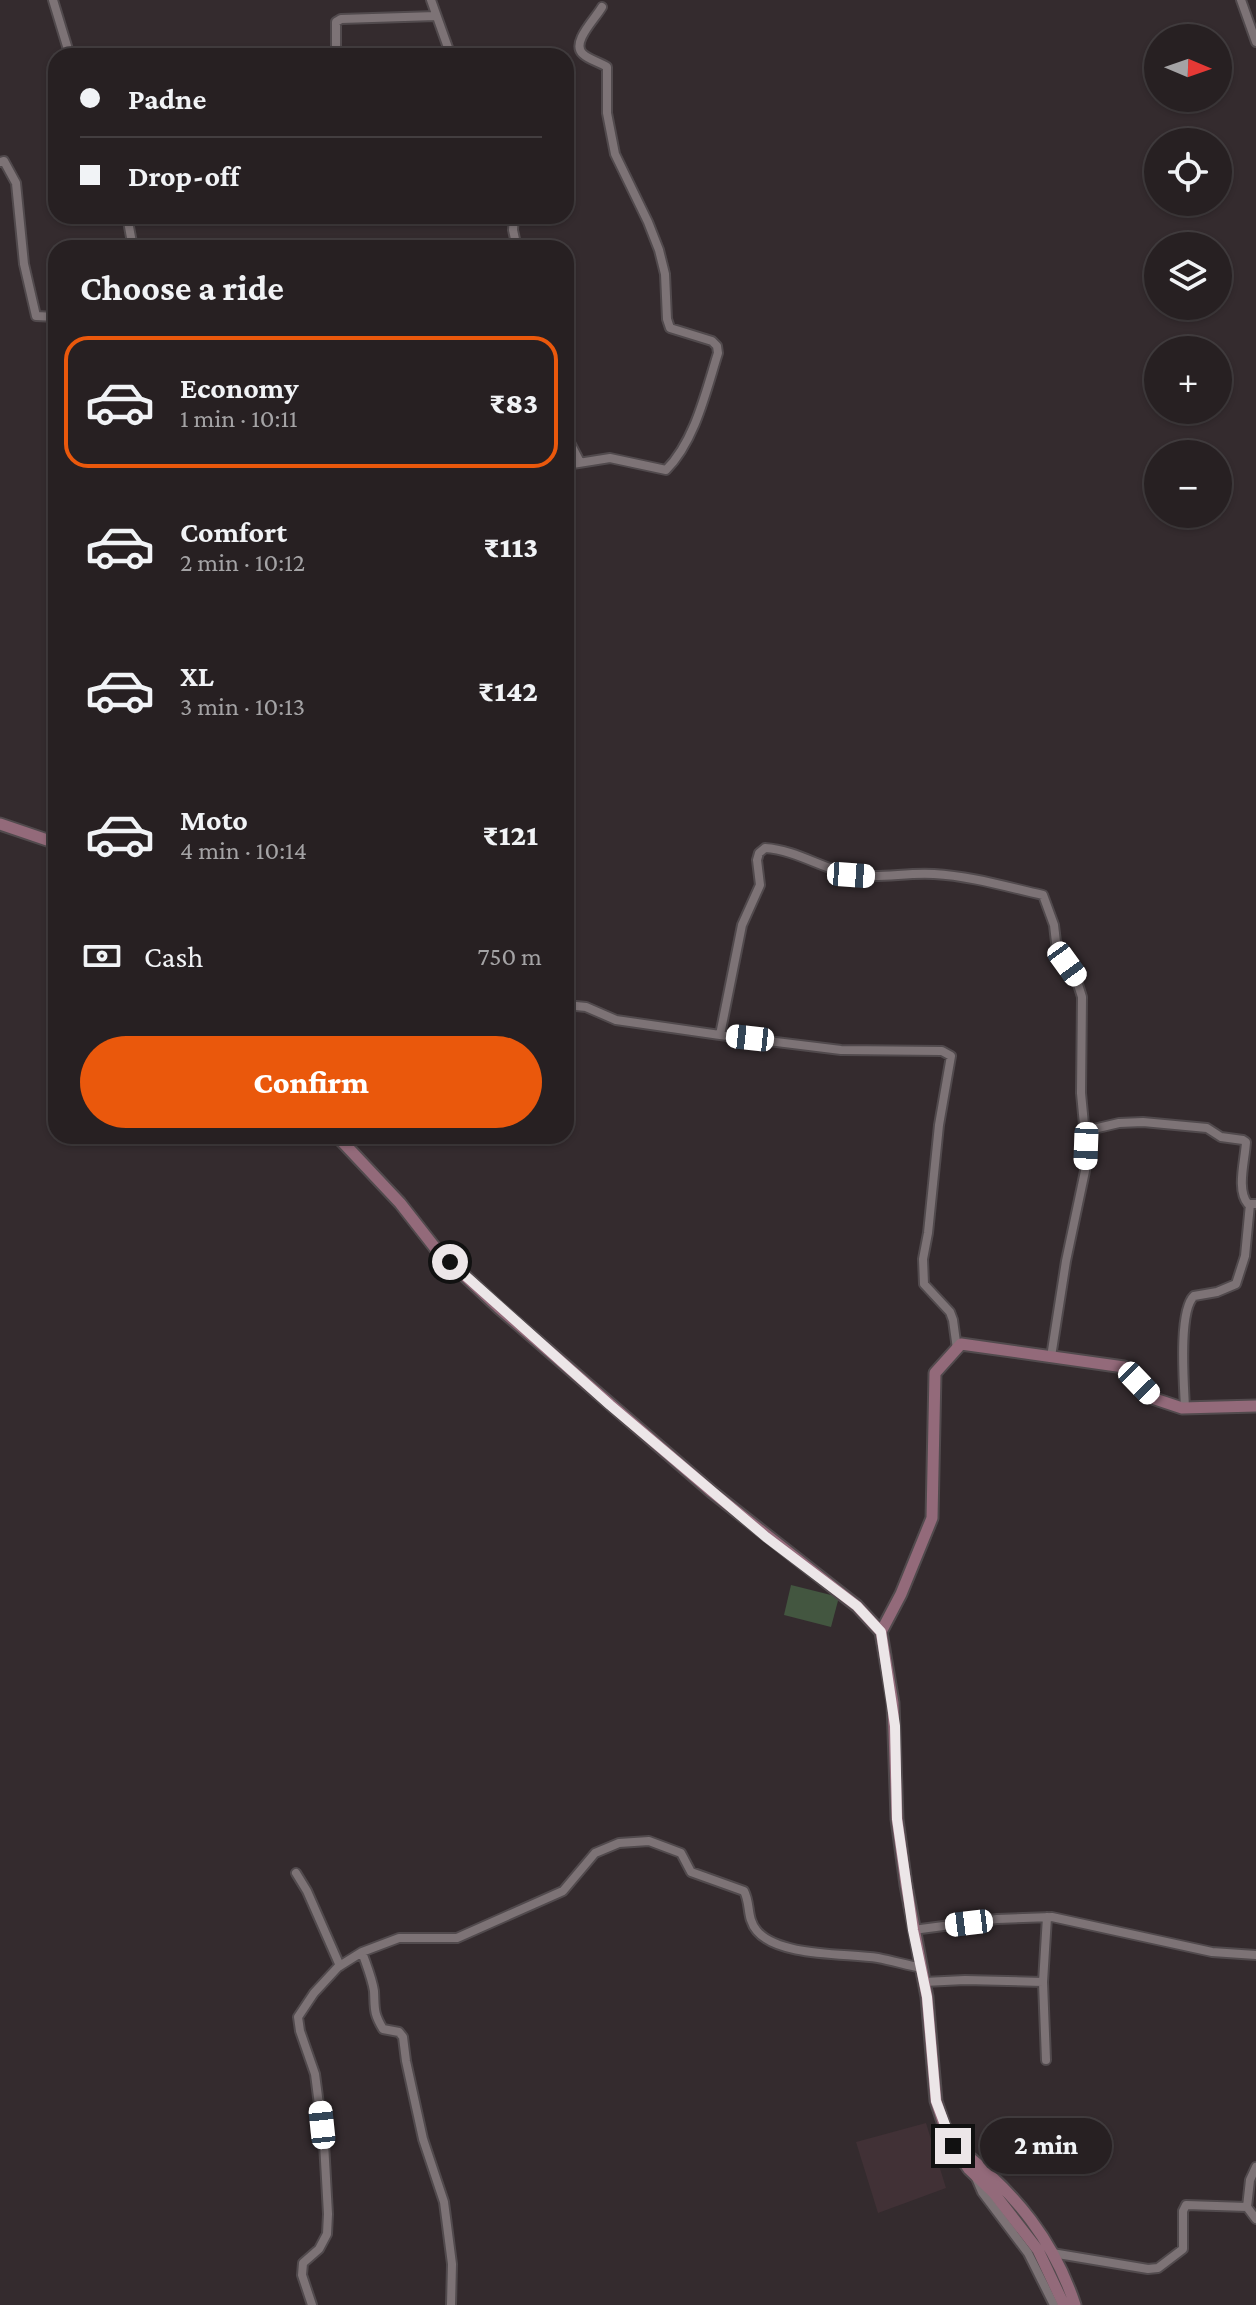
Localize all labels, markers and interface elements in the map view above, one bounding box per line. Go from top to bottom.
north arrow [1144,24,1232,112]
map controls [1144,24,1232,528]
text: Padne [128,82,206,115]
button: locate [1144,128,1232,216]
text: Drop-off [128,159,239,192]
button: layers [1144,232,1232,320]
text: Choose a ride [80,268,284,308]
button: + [1144,336,1232,424]
icon: car [84,366,156,438]
text: Economy [180,371,299,404]
text: ₹83 [489,386,538,419]
text: 1 min · 10:11 [180,404,298,433]
button: − [1144,440,1232,528]
icon: car [84,510,156,582]
text: Comfort [180,515,287,548]
text: ₹113 [483,530,538,563]
text: 2 min · 10:12 [180,548,305,577]
icon: car [84,654,156,726]
text: XL [180,659,214,692]
text: ₹142 [478,674,538,707]
text: 3 min · 10:13 [180,692,305,721]
icon: car [84,798,156,870]
text: Moto [180,803,248,836]
text: ₹121 [483,818,538,851]
text: 4 min · 10:14 [180,836,307,865]
car [826,861,876,889]
icon: cash [80,934,124,978]
car [1043,938,1091,990]
text: Cash [144,940,203,973]
text: 750 m [478,942,542,971]
car [725,1024,775,1052]
button: Confirm [80,1036,542,1128]
car [1073,1122,1099,1170]
route start [432,1244,468,1280]
car [1114,1357,1164,1409]
car [944,1908,994,1938]
car [308,2100,336,2150]
callout: 2 min [981,2118,1113,2174]
route end [935,2128,971,2164]
text: 2 min [1014,2131,1078,2160]

